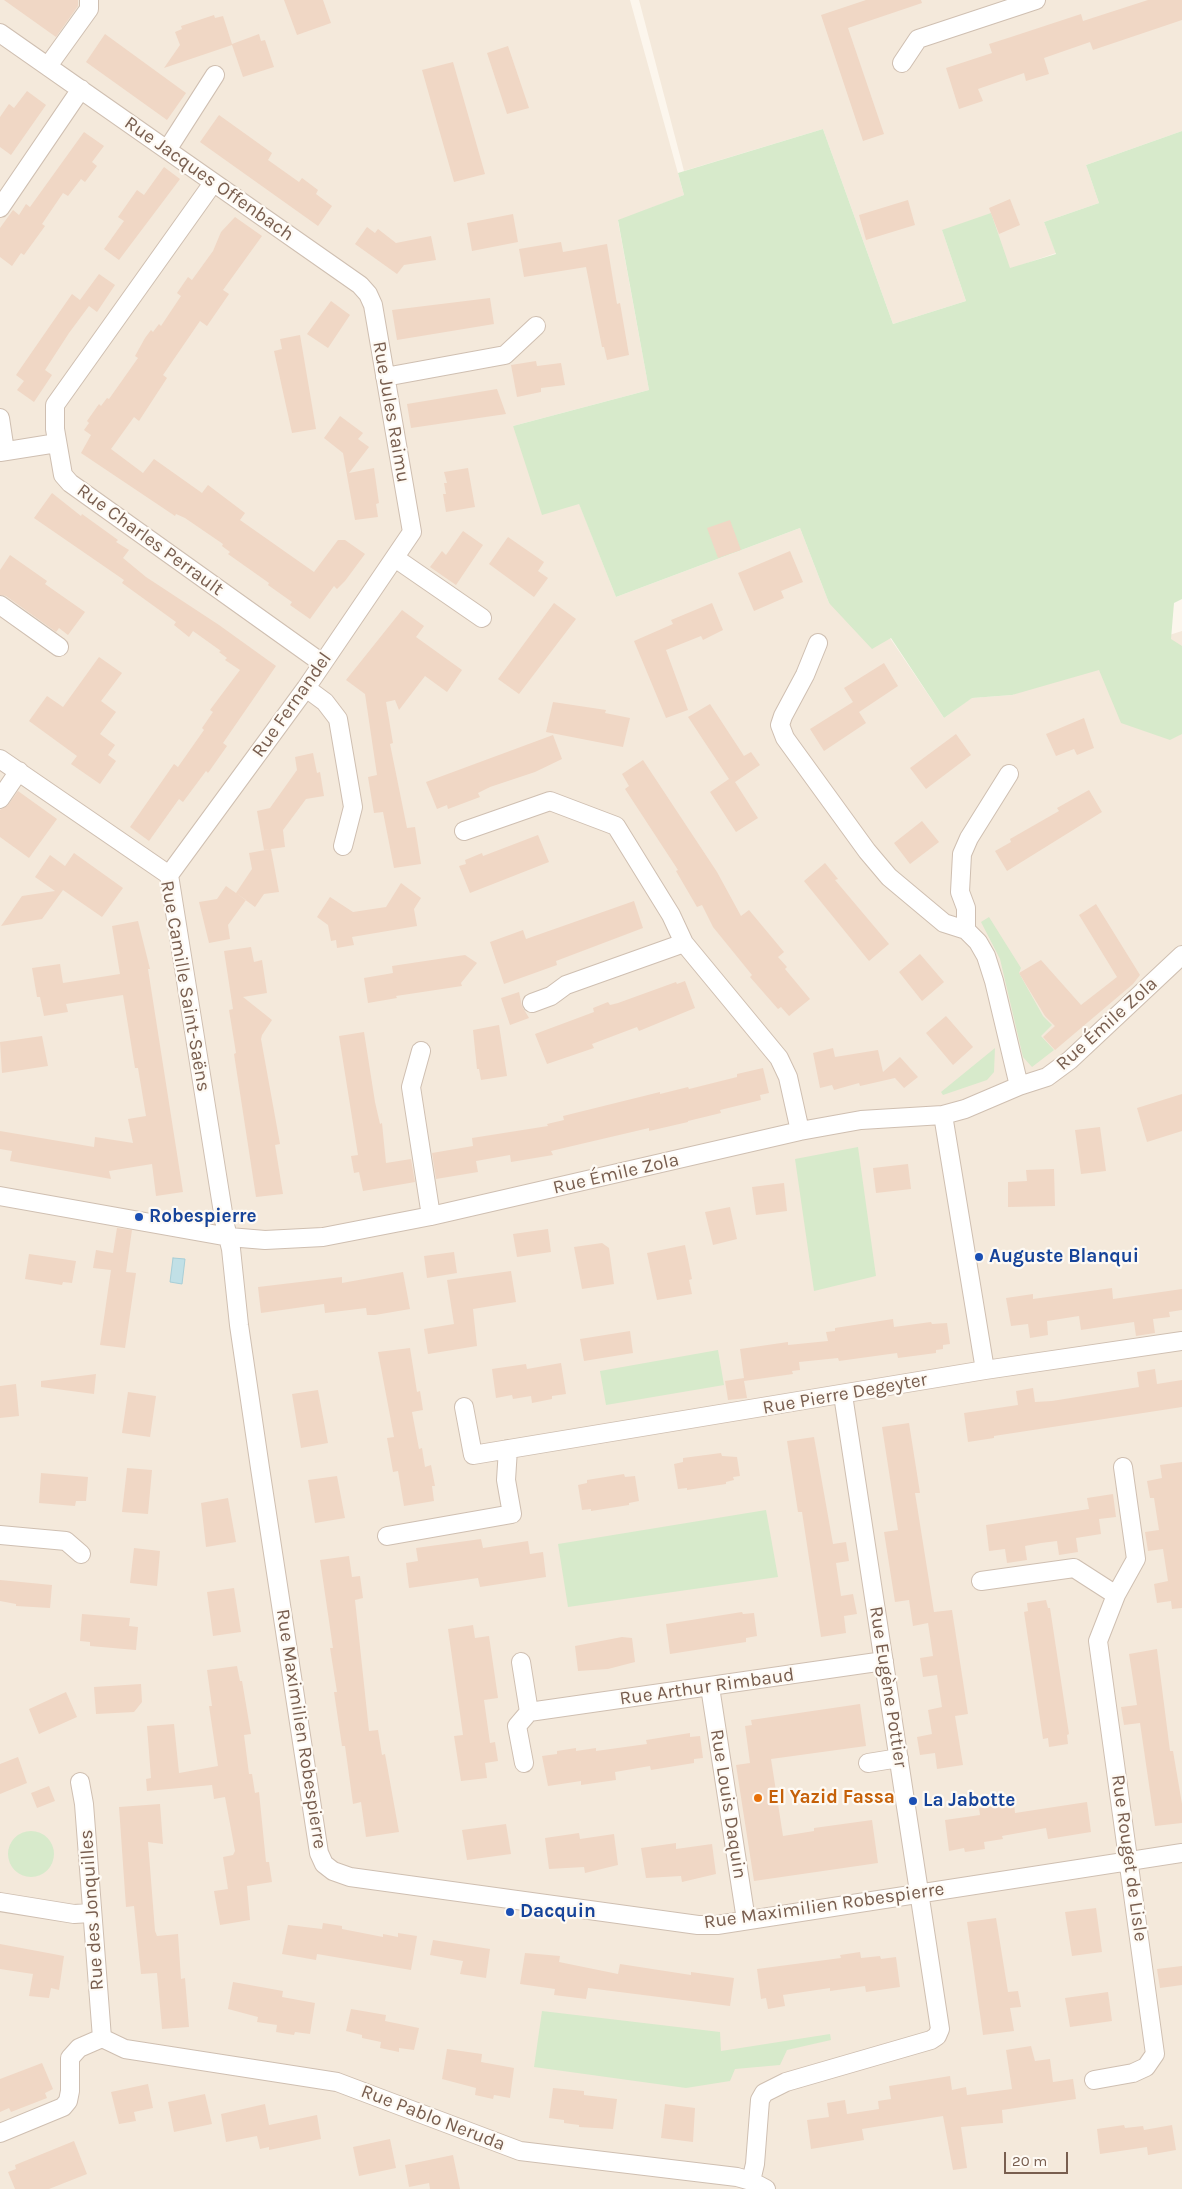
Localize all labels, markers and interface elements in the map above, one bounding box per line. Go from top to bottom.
street label: Rue Jacques Offenbach [120,112,298,246]
street label: Rue Jules Raimu [367,340,415,484]
street label: Rue Charles Perrault [72,479,228,601]
street label: Rue Fernandel [247,648,337,762]
street label: Rue Camille Saint-Saëns [155,879,215,1093]
street label: Rue Émile Zola [1052,973,1162,1075]
street label: Rue Émile Zola [551,1148,681,1200]
place label: Robespierre [149,1206,257,1228]
marker: Robespierre [133,1211,145,1223]
place label: Auguste Blanqui [989,1246,1139,1268]
marker: Auguste Blanqui [973,1251,985,1263]
street label: Rue Pierre Degeyter [761,1368,929,1420]
street label: Rue Eugène Pottier [864,1605,912,1769]
street label: Rue Maximilien Robespierre [271,1607,331,1851]
street label: Rue Arthur Rimbaud [618,1663,796,1711]
street label: Rue Louis Daquin [705,1728,751,1880]
street label: Rue Rouget de Lisle [1106,1773,1152,1943]
place label: El Yazid Fassa [768,1787,895,1809]
place label: La Jabotte [923,1790,1015,1812]
marker: El Yazid Fassa [752,1792,764,1804]
marker: La Jabotte [907,1795,919,1807]
street label: Rue des Jonquilles [75,1829,109,1991]
street label: Rue Maximilien Robespierre [702,1878,946,1934]
place label: Dacquin [520,1901,596,1923]
marker: Dacquin [504,1906,516,1918]
street label: Rue Pablo Neruda [358,2080,508,2156]
scale bar [1007,2142,1071,2174]
text: 20 m [1012,2152,1047,2170]

